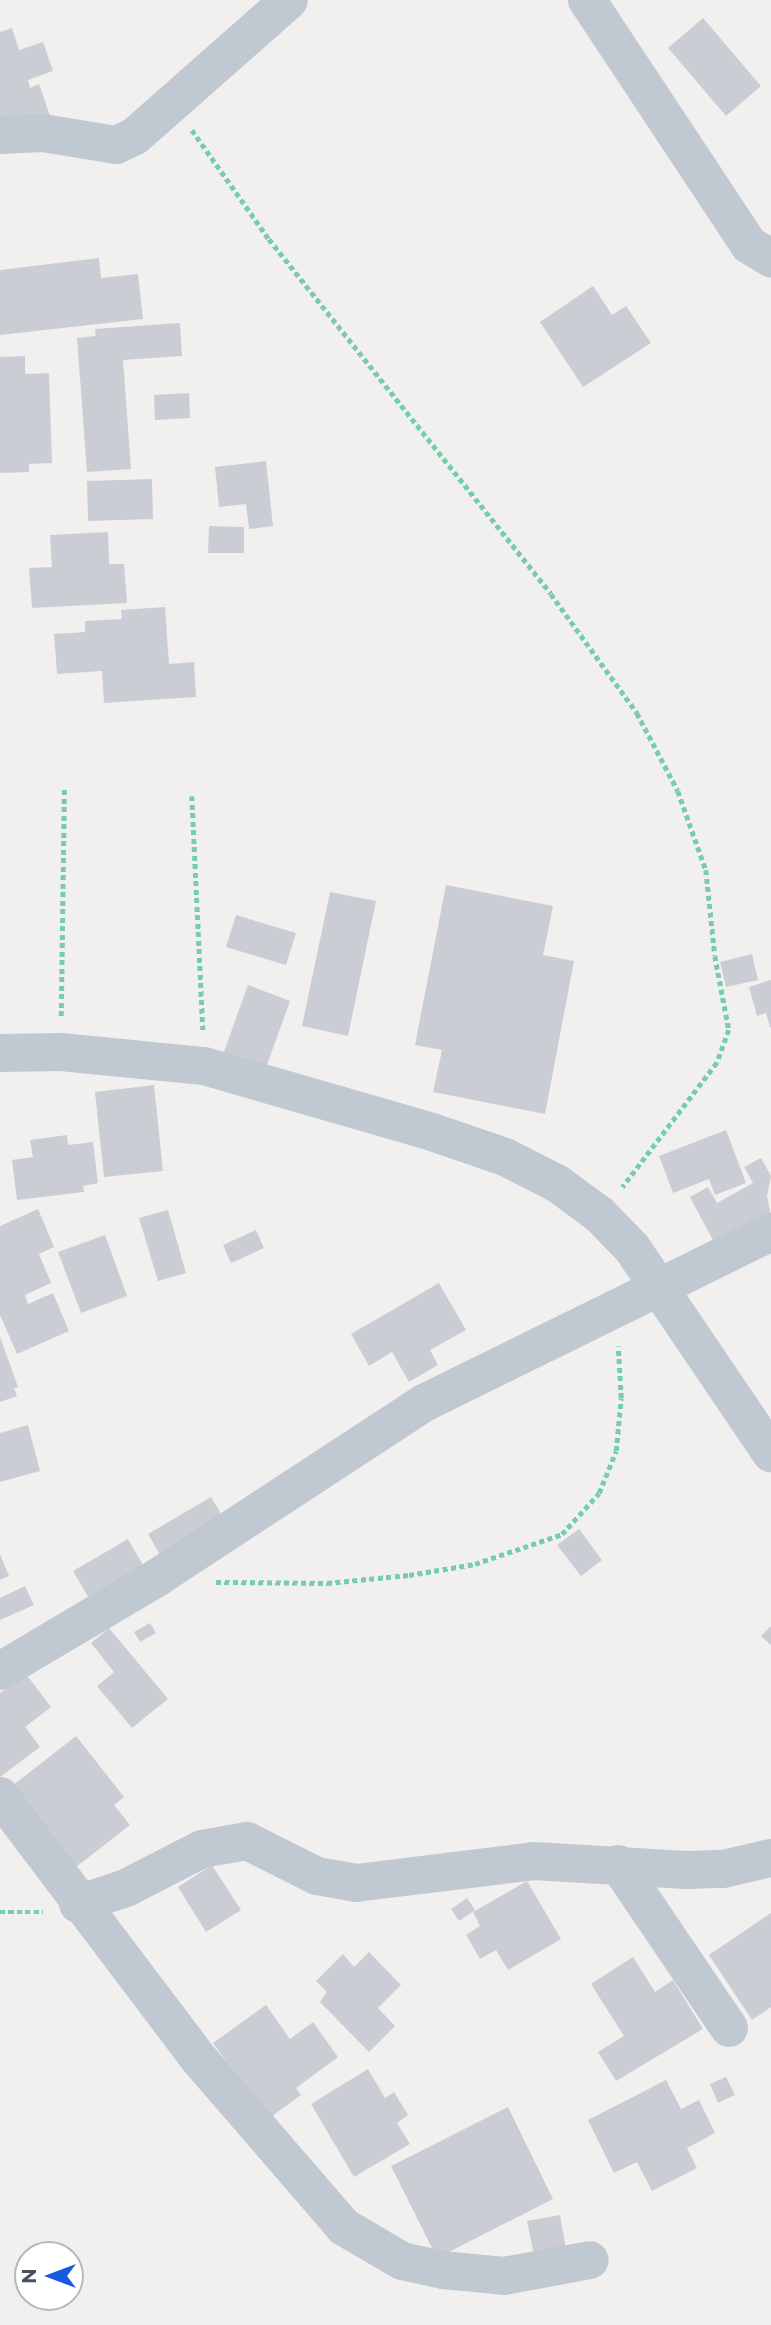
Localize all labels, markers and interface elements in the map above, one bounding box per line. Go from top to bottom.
north arrow [14,2241,84,2311]
text: N [18,2268,41,2284]

